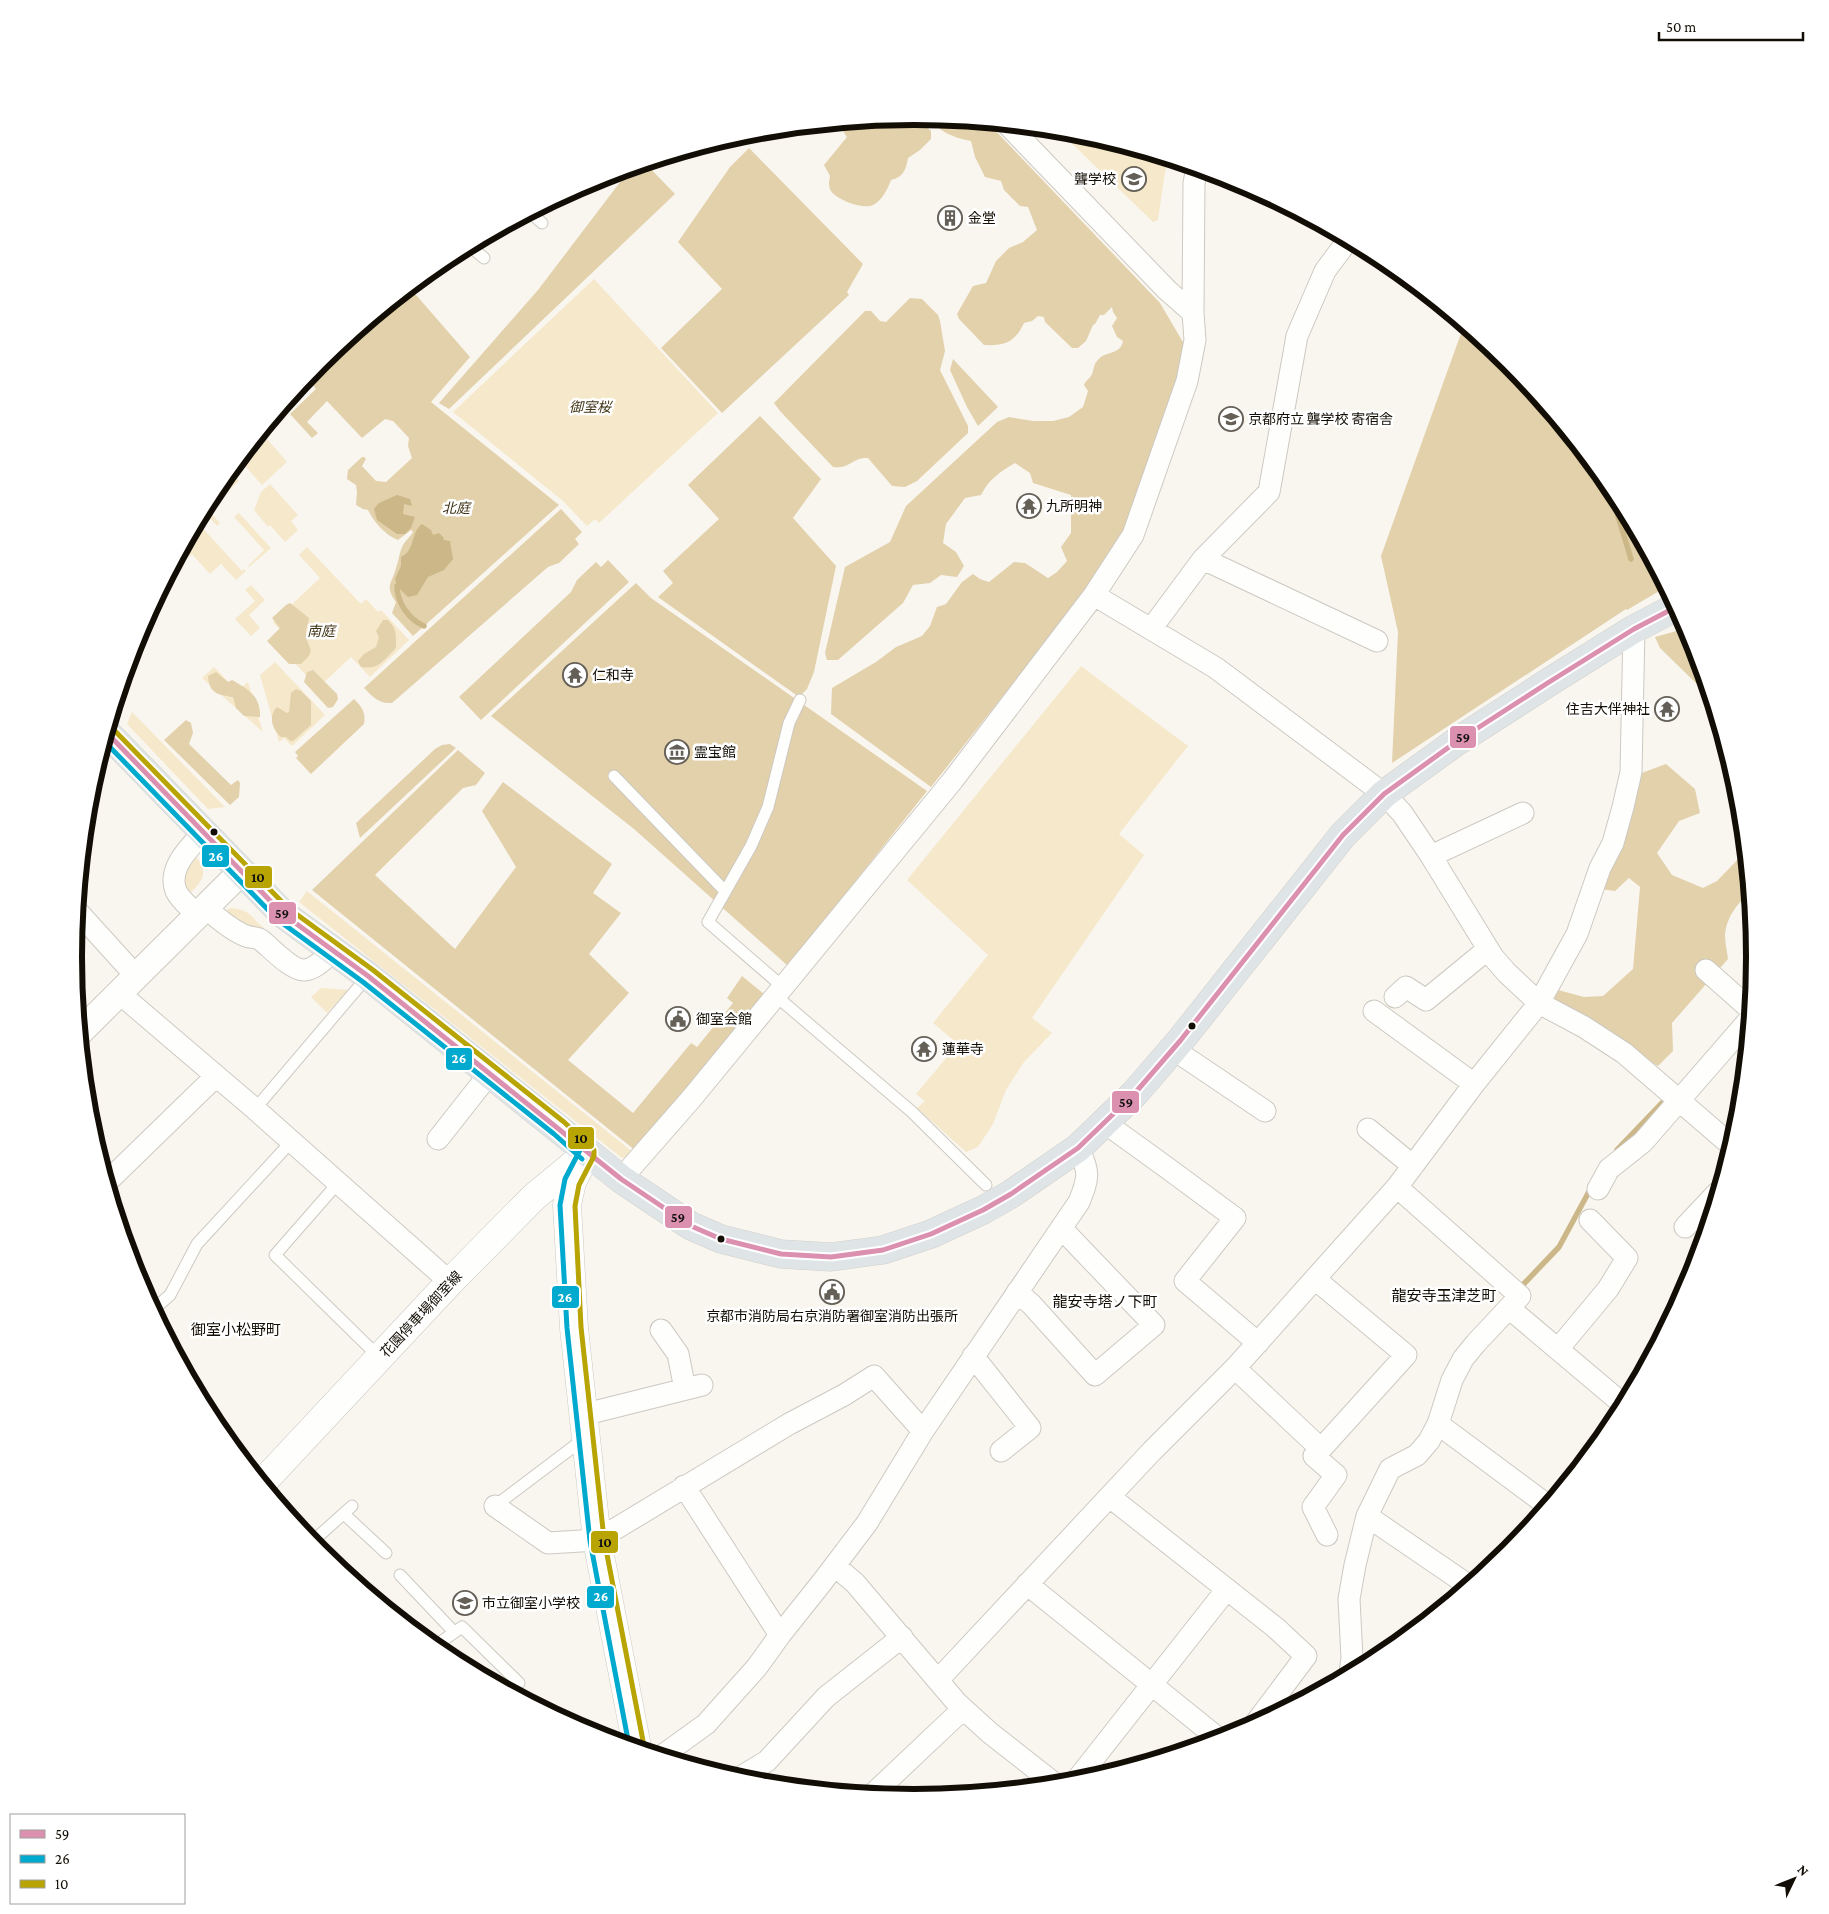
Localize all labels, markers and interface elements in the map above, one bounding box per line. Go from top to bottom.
scale bar [1659,10,1803,42]
text: 50 m [1666,19,1696,35]
school or university icon: 聾学校 [1121,166,1147,192]
place label: 聾学校 [1074,171,1116,187]
building icon: 金堂 [937,205,963,231]
place label: 金堂 [968,210,996,226]
park label: 御室桜 [569,399,614,415]
school or university icon: 京都府立 聾学校 寄宿舎 [1218,406,1244,432]
place label: 京都府立 聾学校 寄宿舎 [1248,411,1393,427]
temple icon: 九所明神 [1016,493,1042,519]
place label: 九所明神 [1046,498,1102,514]
park label: 北庭 [442,500,472,516]
park label: 南庭 [307,623,337,639]
temple icon: 仁和寺 [562,662,588,688]
place label: 仁和寺 [592,667,634,683]
temple icon: 住吉大伴神社 [1654,696,1680,722]
place label: 住吉大伴神社 [1566,701,1650,717]
line badge: 59 [1449,725,1477,749]
text: 59 [1456,729,1470,745]
museum icon: 霊宝館 [664,739,690,765]
place label: 霊宝館 [694,744,736,760]
unlabelled marker [209,827,219,837]
line badge: 26 [201,844,230,868]
text: 26 [209,848,223,864]
line badge: 10 [244,865,273,889]
text: 10 [251,869,265,885]
line badge: 59 [268,901,297,925]
text: 59 [275,905,289,921]
public building icon: 御室会館 [665,1006,691,1032]
place label: 御室会館 [696,1011,752,1027]
unlabelled marker [1187,1021,1197,1031]
temple icon: 蓮華寺 [911,1036,937,1062]
place label: 蓮華寺 [942,1041,984,1057]
line badge: 26 [445,1047,473,1071]
text: 26 [452,1050,466,1066]
line badge: 59 [1111,1090,1140,1114]
text: 59 [1119,1094,1133,1110]
line badge: 10 [567,1126,595,1150]
text: 10 [574,1130,588,1146]
line badge: 59 [664,1205,693,1229]
text: 59 [671,1209,685,1225]
unlabelled marker [716,1234,726,1244]
street label: 花園停車場御室線 [377,1268,465,1360]
public building icon: 京都市消防局右京消防署御室消防出張所 [819,1279,845,1305]
line badge: 26 [551,1285,580,1309]
district label: 龍安寺玉津芝町 [1391,1288,1497,1304]
text: 26 [558,1289,572,1305]
district label: 龍安寺塔ノ下町 [1052,1294,1158,1310]
place label: 京都市消防局右京消防署御室消防出張所 [706,1308,958,1324]
district label: 御室小松野町 [191,1322,281,1338]
line badge: 10 [590,1530,619,1554]
text: 10 [598,1534,612,1550]
line badge: 26 [586,1585,615,1609]
text: 26 [594,1588,608,1604]
school or university icon: 市立御室小学校 [452,1590,478,1616]
place label: 市立御室小学校 [482,1595,580,1611]
legend [10,1814,185,1904]
text: 59 [55,1826,69,1842]
text: 26 [55,1851,70,1867]
north arrow [1769,1854,1819,1904]
text: N [1794,1861,1813,1879]
text: 10 [55,1876,68,1892]

